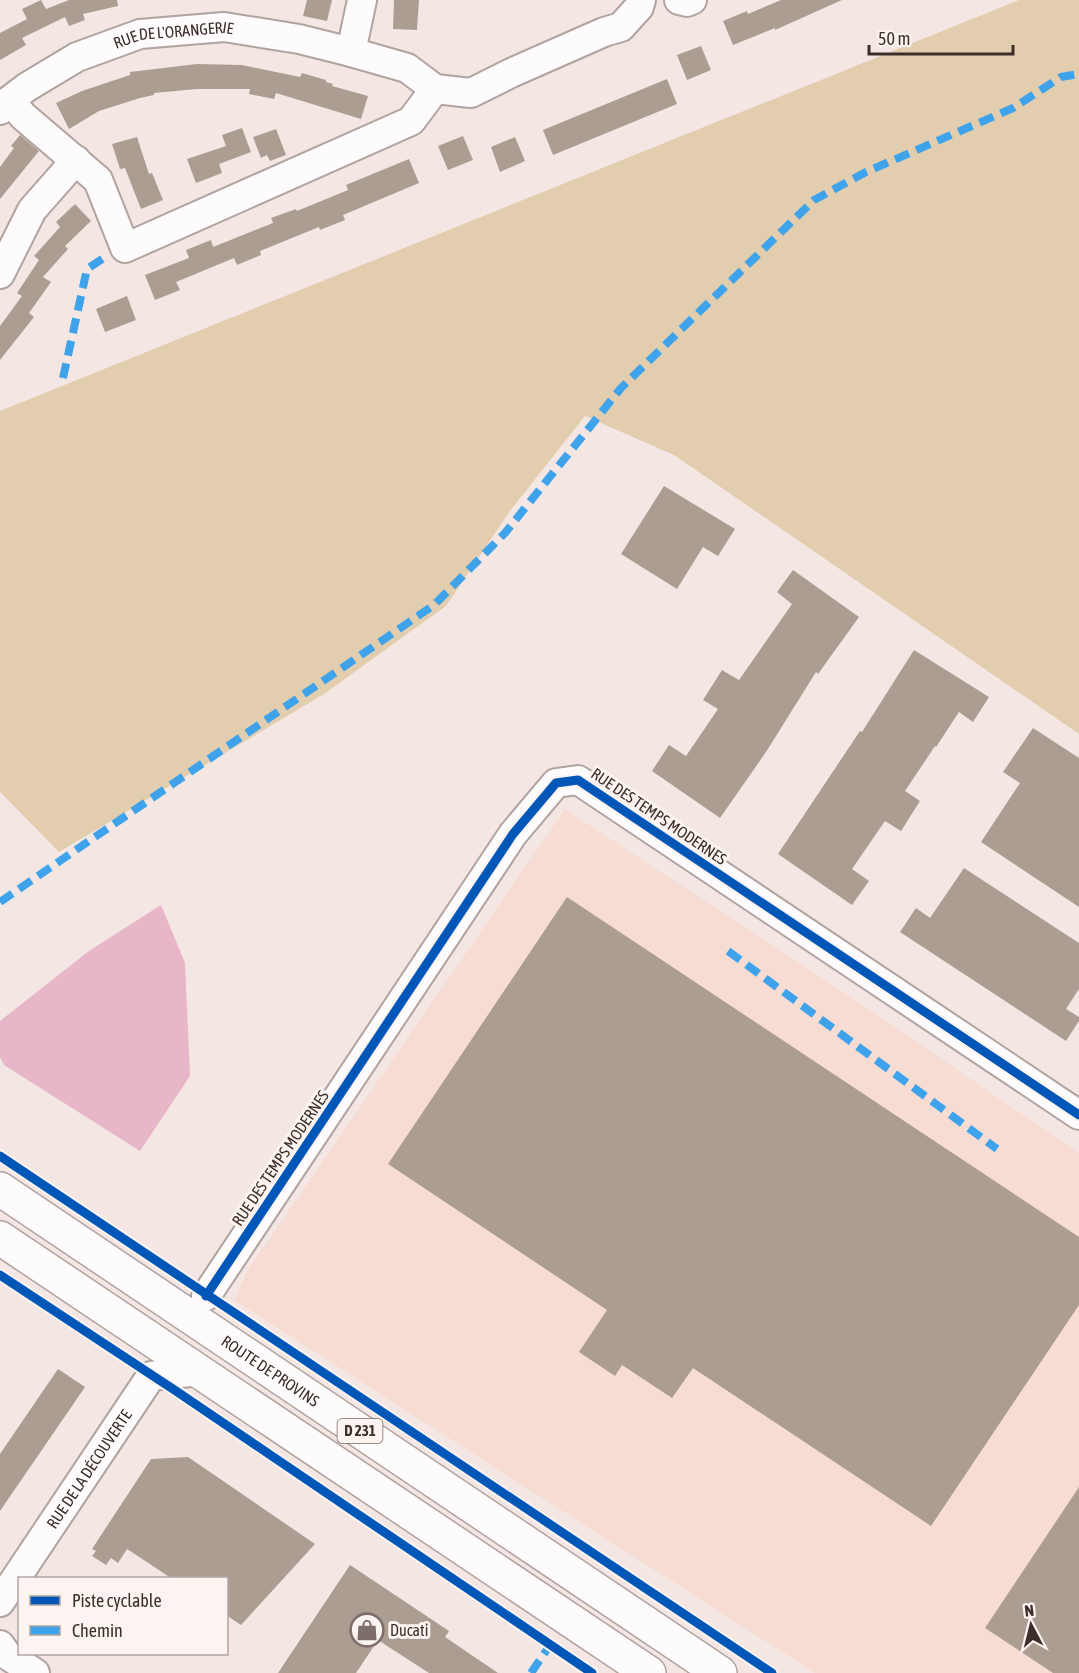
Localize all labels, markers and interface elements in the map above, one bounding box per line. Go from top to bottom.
street label: RUE DE L'ORANGERIE [111,18,235,52]
scale bar [869,18,1013,56]
text: 50 m [878,28,910,49]
street label: RUE DES TEMPS MODERNES [588,764,730,868]
street label: RUE DES TEMPS MODERNES [228,1087,332,1229]
street label: ROUTE DE PROVINS [218,1332,323,1410]
street label: RUE DE LA DÉCOUVERTE [43,1406,135,1532]
road number: D 231 [338,1419,382,1443]
legend [18,1577,228,1655]
text: Piste cyclable [72,1590,162,1611]
north arrow [1001,1595,1061,1655]
text: N [1023,1601,1035,1620]
shop icon: Ducati [349,1612,385,1648]
text: Chemin [72,1620,123,1641]
place label: Ducati [390,1621,428,1639]

